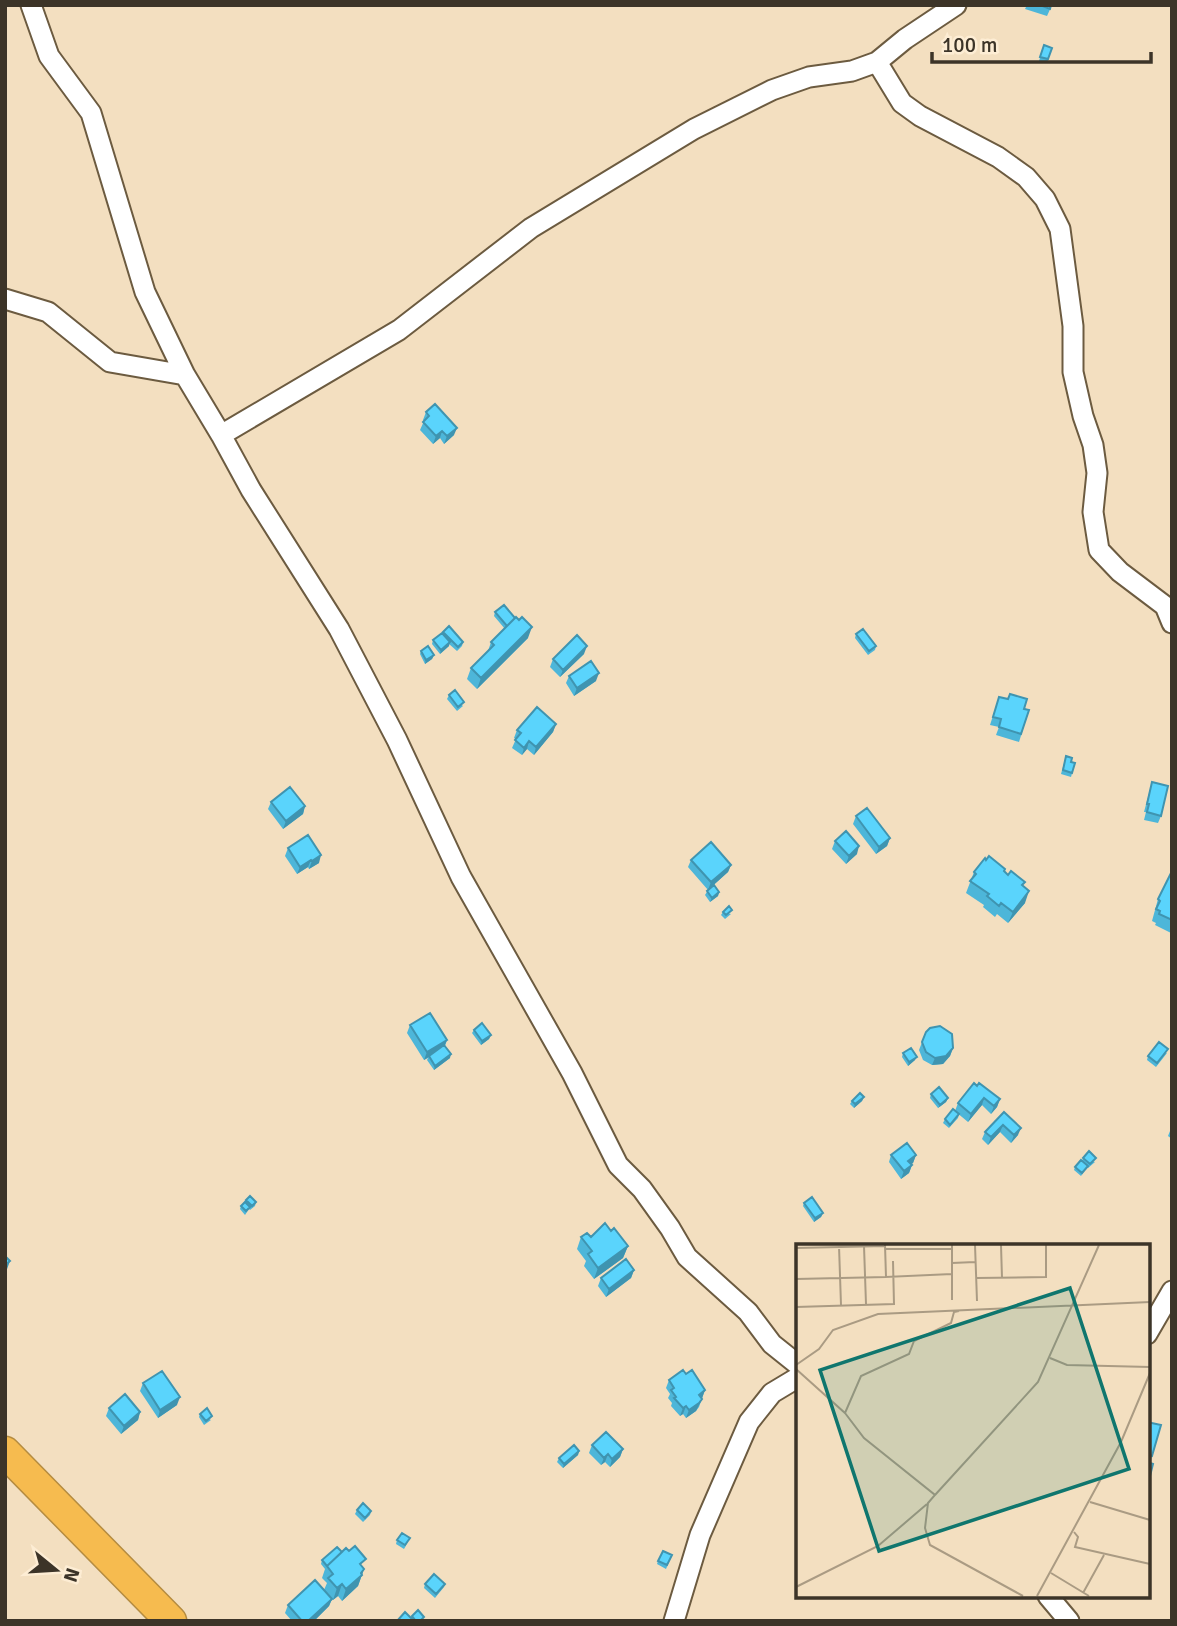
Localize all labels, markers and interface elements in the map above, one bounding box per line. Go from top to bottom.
scale bar [932,21,1151,65]
text: 100 m [942,32,997,58]
inset map [796,1244,1149,1598]
north arrow [21,1535,91,1605]
text: N [58,1565,85,1585]

